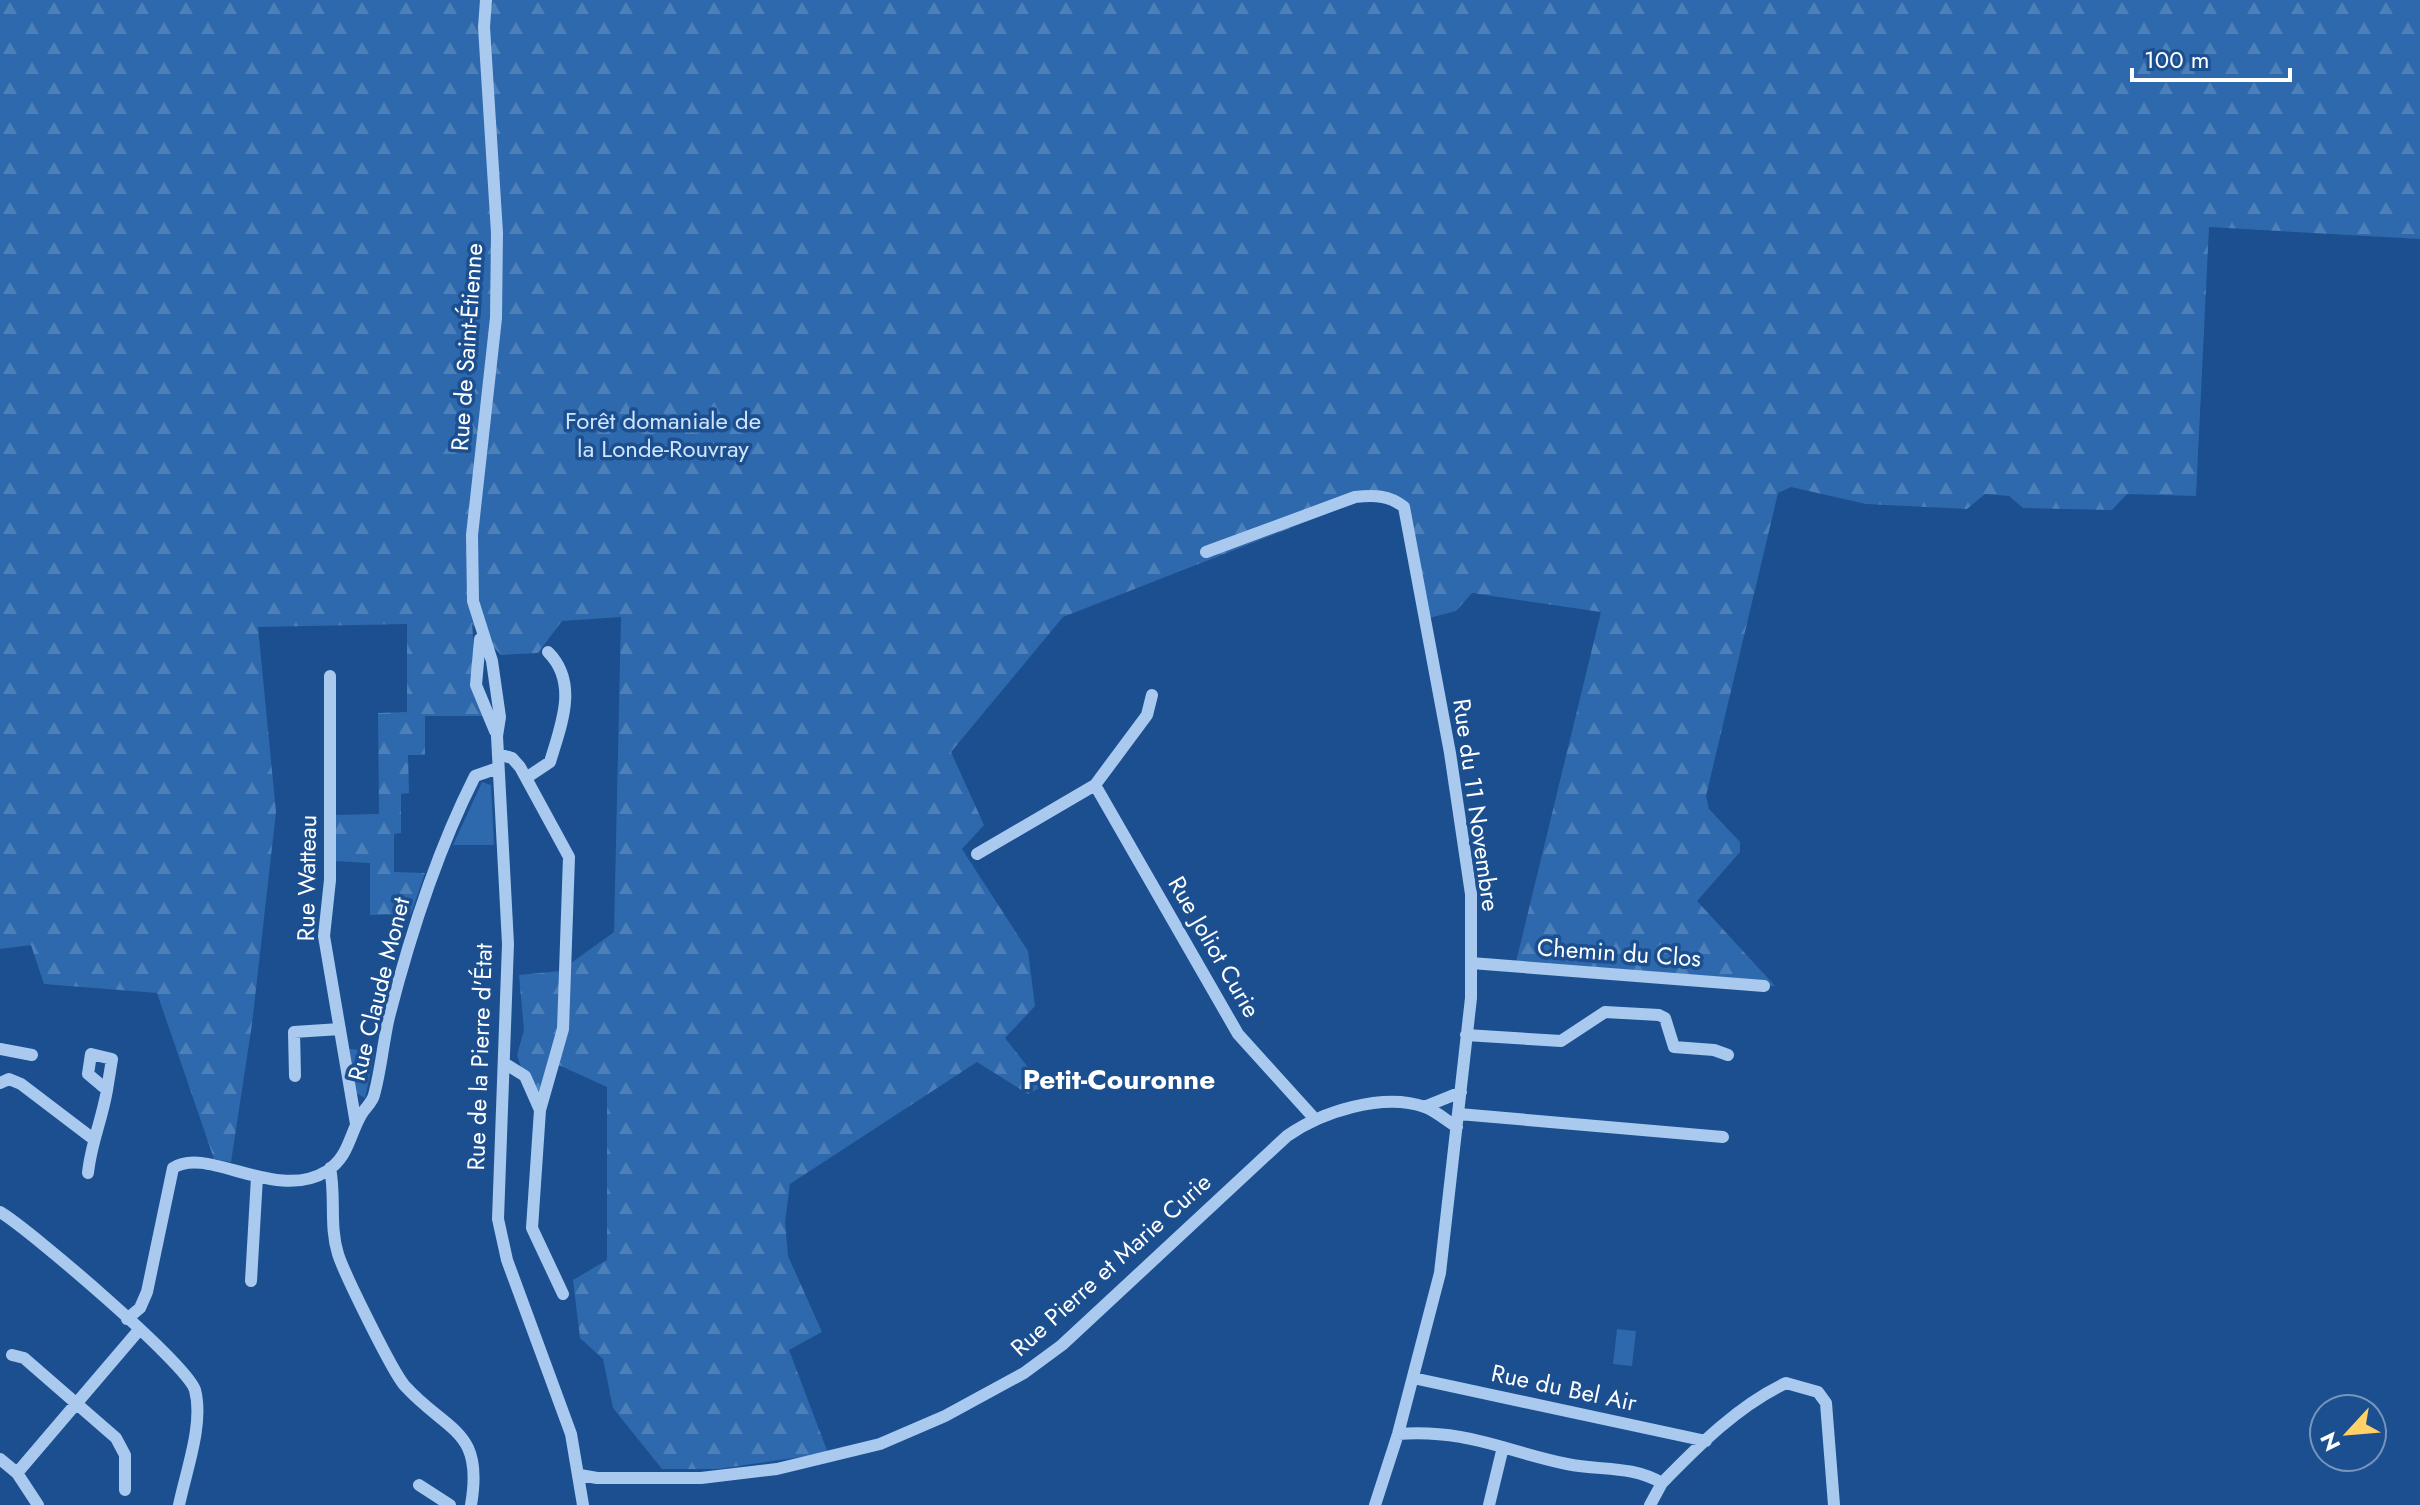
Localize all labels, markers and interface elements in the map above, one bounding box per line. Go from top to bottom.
scale bar [2132,32,2290,82]
text: 100 m [2144,42,2210,77]
street label: Rue de Saint-Étienne [442,242,491,452]
park label: Forêt domaniale de la Londe-Rouvray [565,403,761,466]
street label: Rue du 11 Novembre [1444,696,1509,914]
street label: Rue Watteau [288,814,325,942]
street label: Rue Joliot Curie [1160,870,1269,1024]
street label: Rue Claude Monet [339,893,418,1084]
street label: Chemin du Clos [1536,929,1702,976]
street label: Rue de la Pierre d'État [458,943,501,1171]
district label: Petit-Couronne [1023,1059,1215,1100]
street label: Rue Pierre et Marie Curie [1003,1165,1219,1364]
street label: Rue du Bel Air [1488,1355,1641,1420]
north arrow [2308,1393,2388,1473]
text: N [2312,1427,2348,1457]

